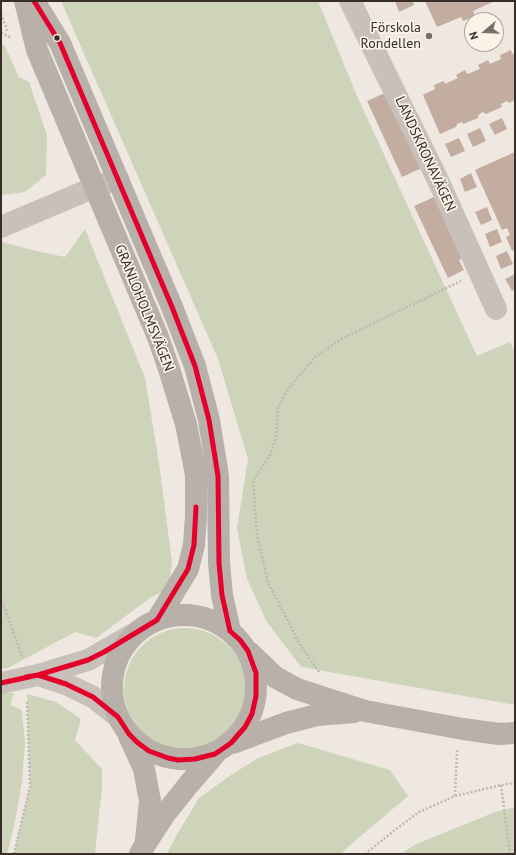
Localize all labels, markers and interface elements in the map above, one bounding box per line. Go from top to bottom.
north arrow [464,12,504,52]
place label: Förskola Rondellen [361,20,421,52]
text: N [466,30,481,41]
marker: Förskola Rondellen [424,31,434,41]
unlabelled marker [52,33,62,43]
street label: LANDSKRONAVÄGEN [391,94,459,214]
street label: GRANLOHOLMSVÄGEN [111,242,177,374]

